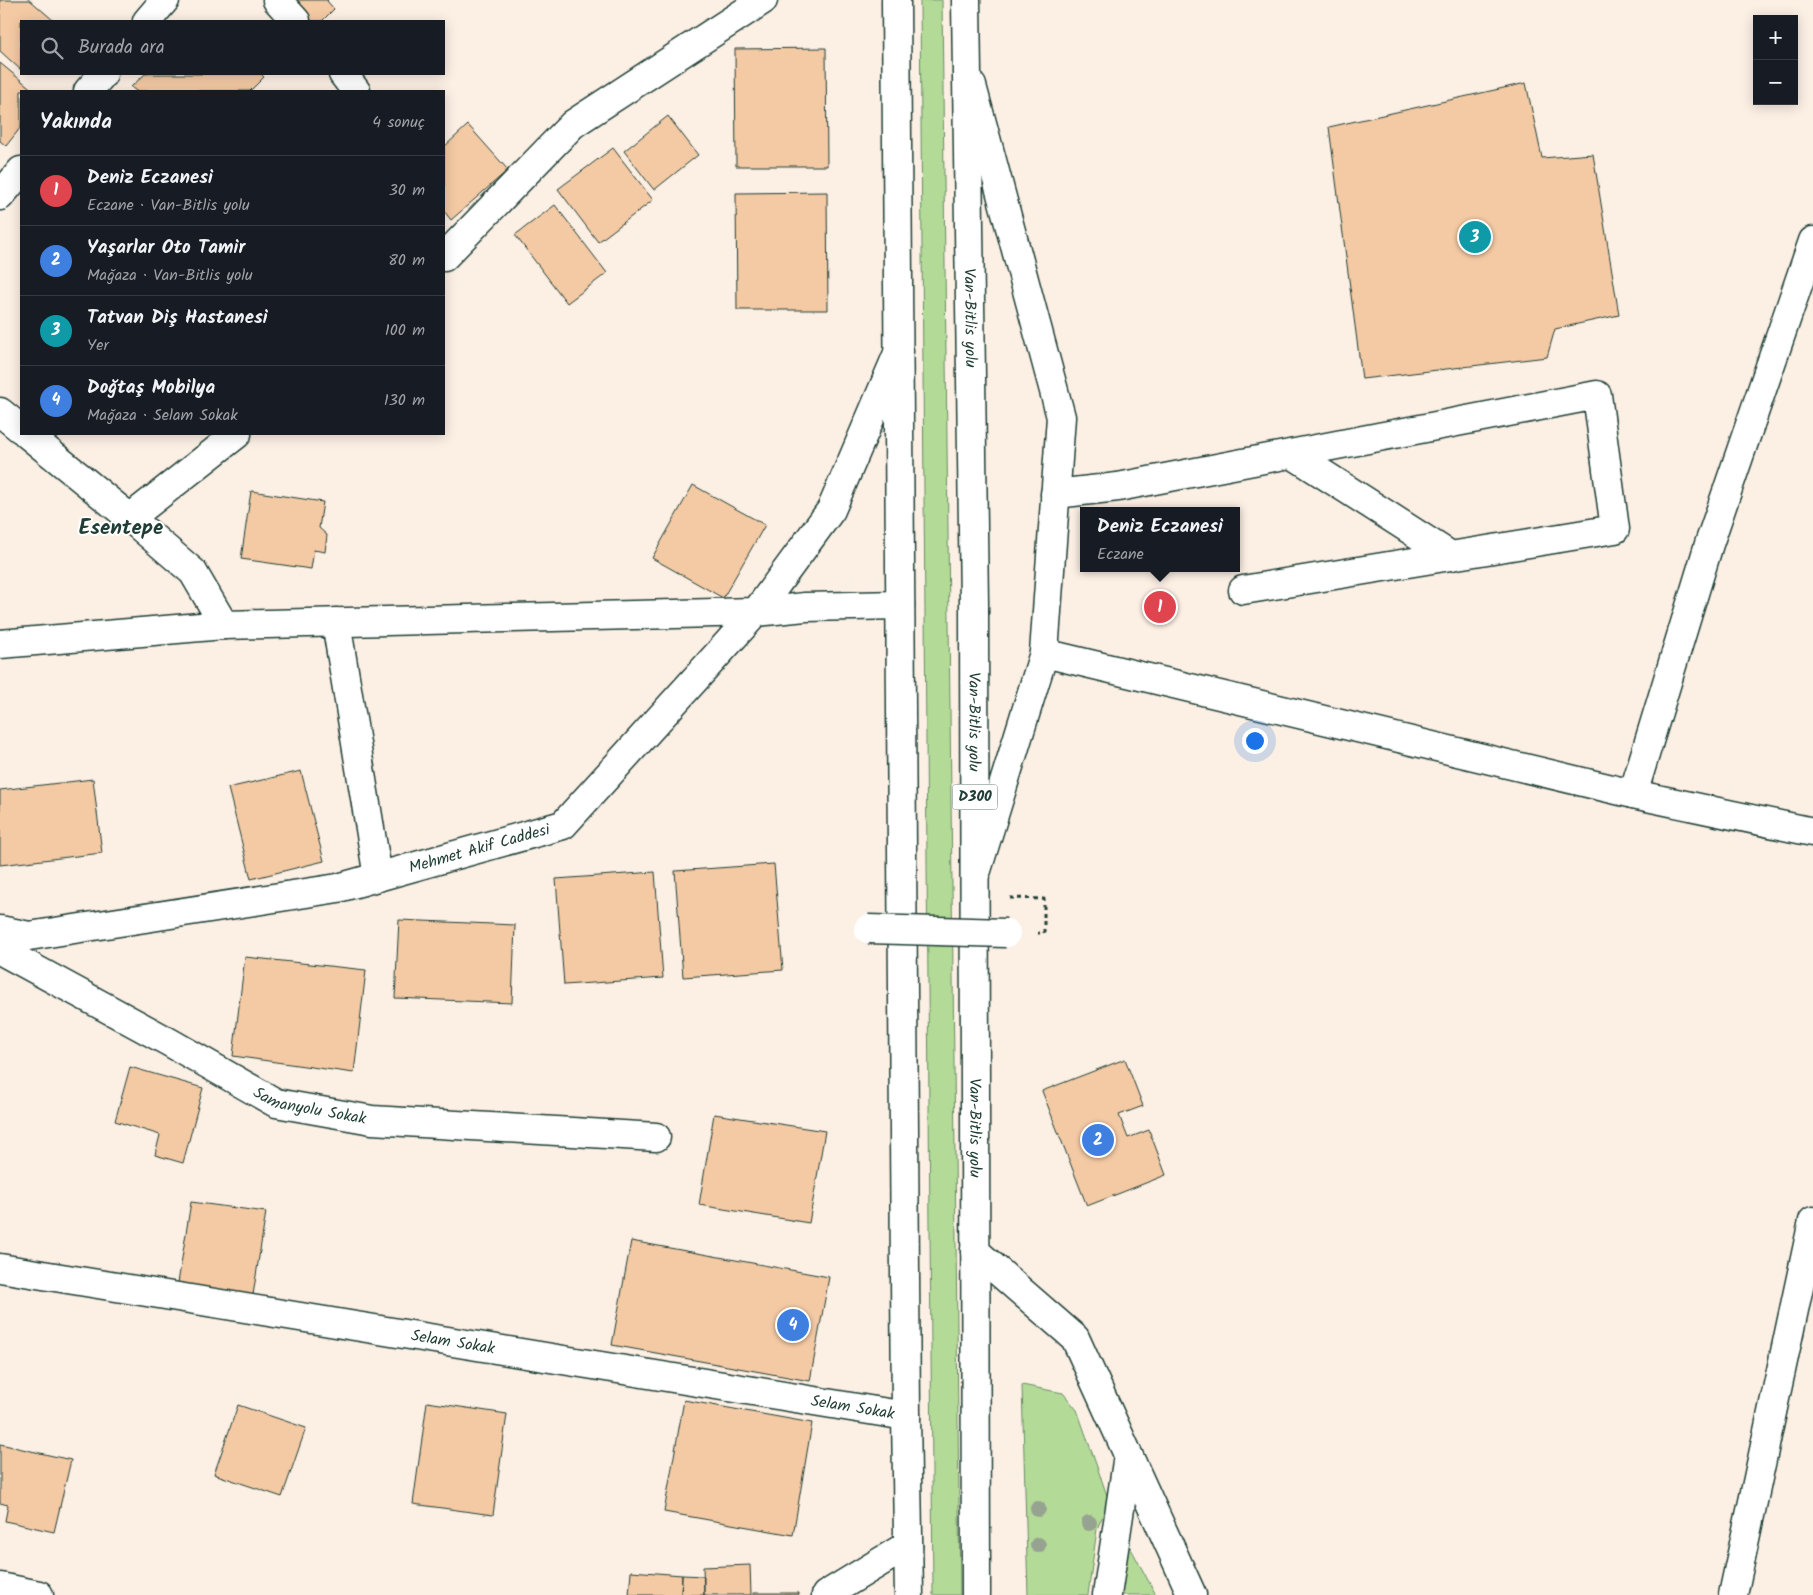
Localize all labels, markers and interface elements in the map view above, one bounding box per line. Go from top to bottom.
map controls [1753,15,1798,105]
button: + [1753,15,1798,60]
search box [20,20,445,75]
text: Burada ara [78,33,165,63]
icon: search [38,34,66,62]
button: − [1753,60,1798,105]
text: Yakında [40,106,112,139]
text: 4 sonuç [372,110,425,135]
text: Deniz Eczanesi [87,163,213,193]
text: 1 [54,178,58,203]
text: 30 m [389,178,425,203]
text: Eczane · Van-Bitlis yolu [87,193,250,218]
pin: 3 [1459,218,1491,256]
text: Yaşarlar Oto Tamir [87,233,245,263]
text: 2 [51,248,61,273]
text: 80 m [388,248,425,273]
text: Mağaza · Van-Bitlis yolu [87,263,253,288]
street label: Van-Bitlis yolu [957,268,983,368]
text: Tatvan Diş Hastanesi [87,303,268,333]
text: 3 [52,318,60,343]
text: 100 m [385,318,425,343]
text: Yer [87,333,109,358]
text: Doğtaş Mobilya [87,373,215,403]
text: 4 [52,388,60,413]
text: 130 m [384,388,425,413]
text: Mağaza · Selam Sokak [87,403,238,428]
popup [1080,507,1240,572]
district label: Esentepe [79,512,163,545]
text: Deniz Eczanesi [1097,512,1223,542]
text: Eczane [1097,542,1144,567]
pin: 1 [1144,588,1176,626]
street label: Van-Bitlis yolu [962,672,987,772]
your location [1242,728,1268,754]
road number: D300 [952,784,998,810]
street label: Mehmet Akif Caddesi [406,816,554,880]
street label: Van-Bitlis yolu [962,1078,988,1178]
street label: Samanyolu Sokak [248,1080,369,1131]
pin: 2 [1082,1121,1114,1159]
pin: 4 [777,1306,809,1344]
street label: Selam Sokak [409,1323,497,1361]
street label: Selam Sokak [809,1388,897,1427]

